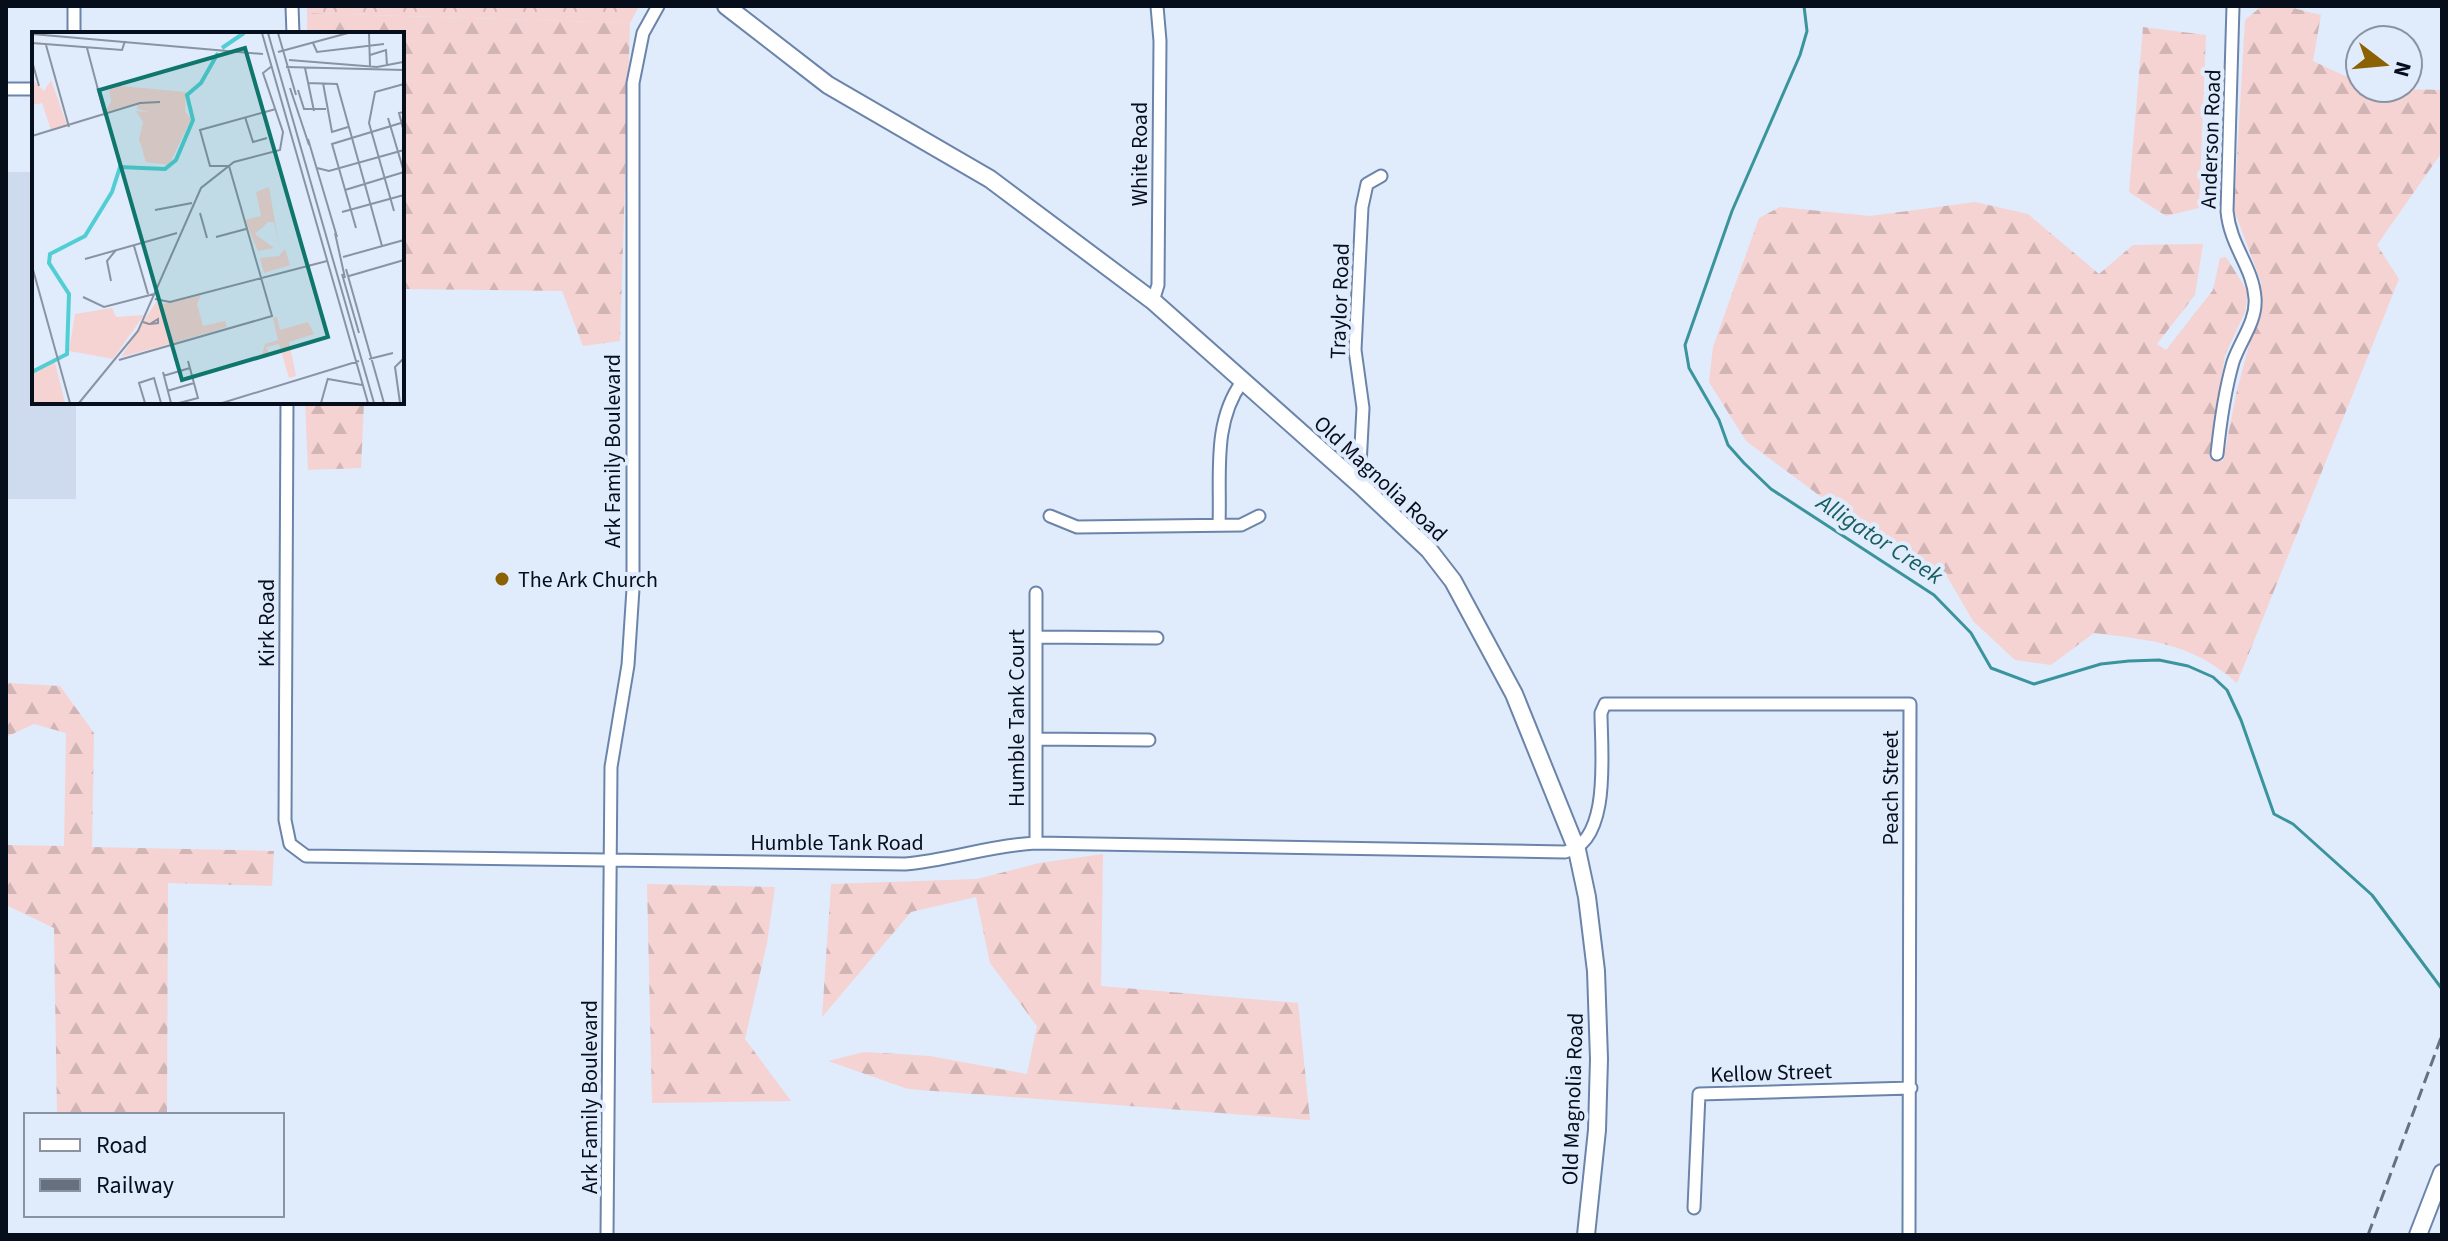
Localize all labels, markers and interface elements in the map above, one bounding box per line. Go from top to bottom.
north arrow [2344,24,2424,104]
inset map [32,32,404,404]
text: N [2385,58,2420,81]
street label: Anderson Road [2193,69,2229,209]
street label: White Road [1124,102,1156,206]
street label: Traylor Road [1322,242,1358,360]
street label: Ark Family Boulevard [597,354,629,548]
street label: Old Magnolia Road [1306,408,1454,549]
water label: Alligator Creek [1808,484,1950,594]
place label: The Ark Church [518,564,658,596]
marker: The Ark Church [493,570,511,588]
street label: Kirk Road [251,579,283,667]
street label: Humble Tank Court [1001,629,1033,807]
street label: Peach Street [1875,730,1907,846]
street label: Humble Tank Road [750,827,924,859]
street label: Ark Family Boulevard [574,1000,606,1194]
street label: Old Magnolia Road [1554,1012,1592,1186]
street label: Kellow Street [1710,1055,1833,1091]
legend [24,1113,284,1217]
text: Road [96,1128,148,1163]
text: Railway [96,1168,174,1203]

